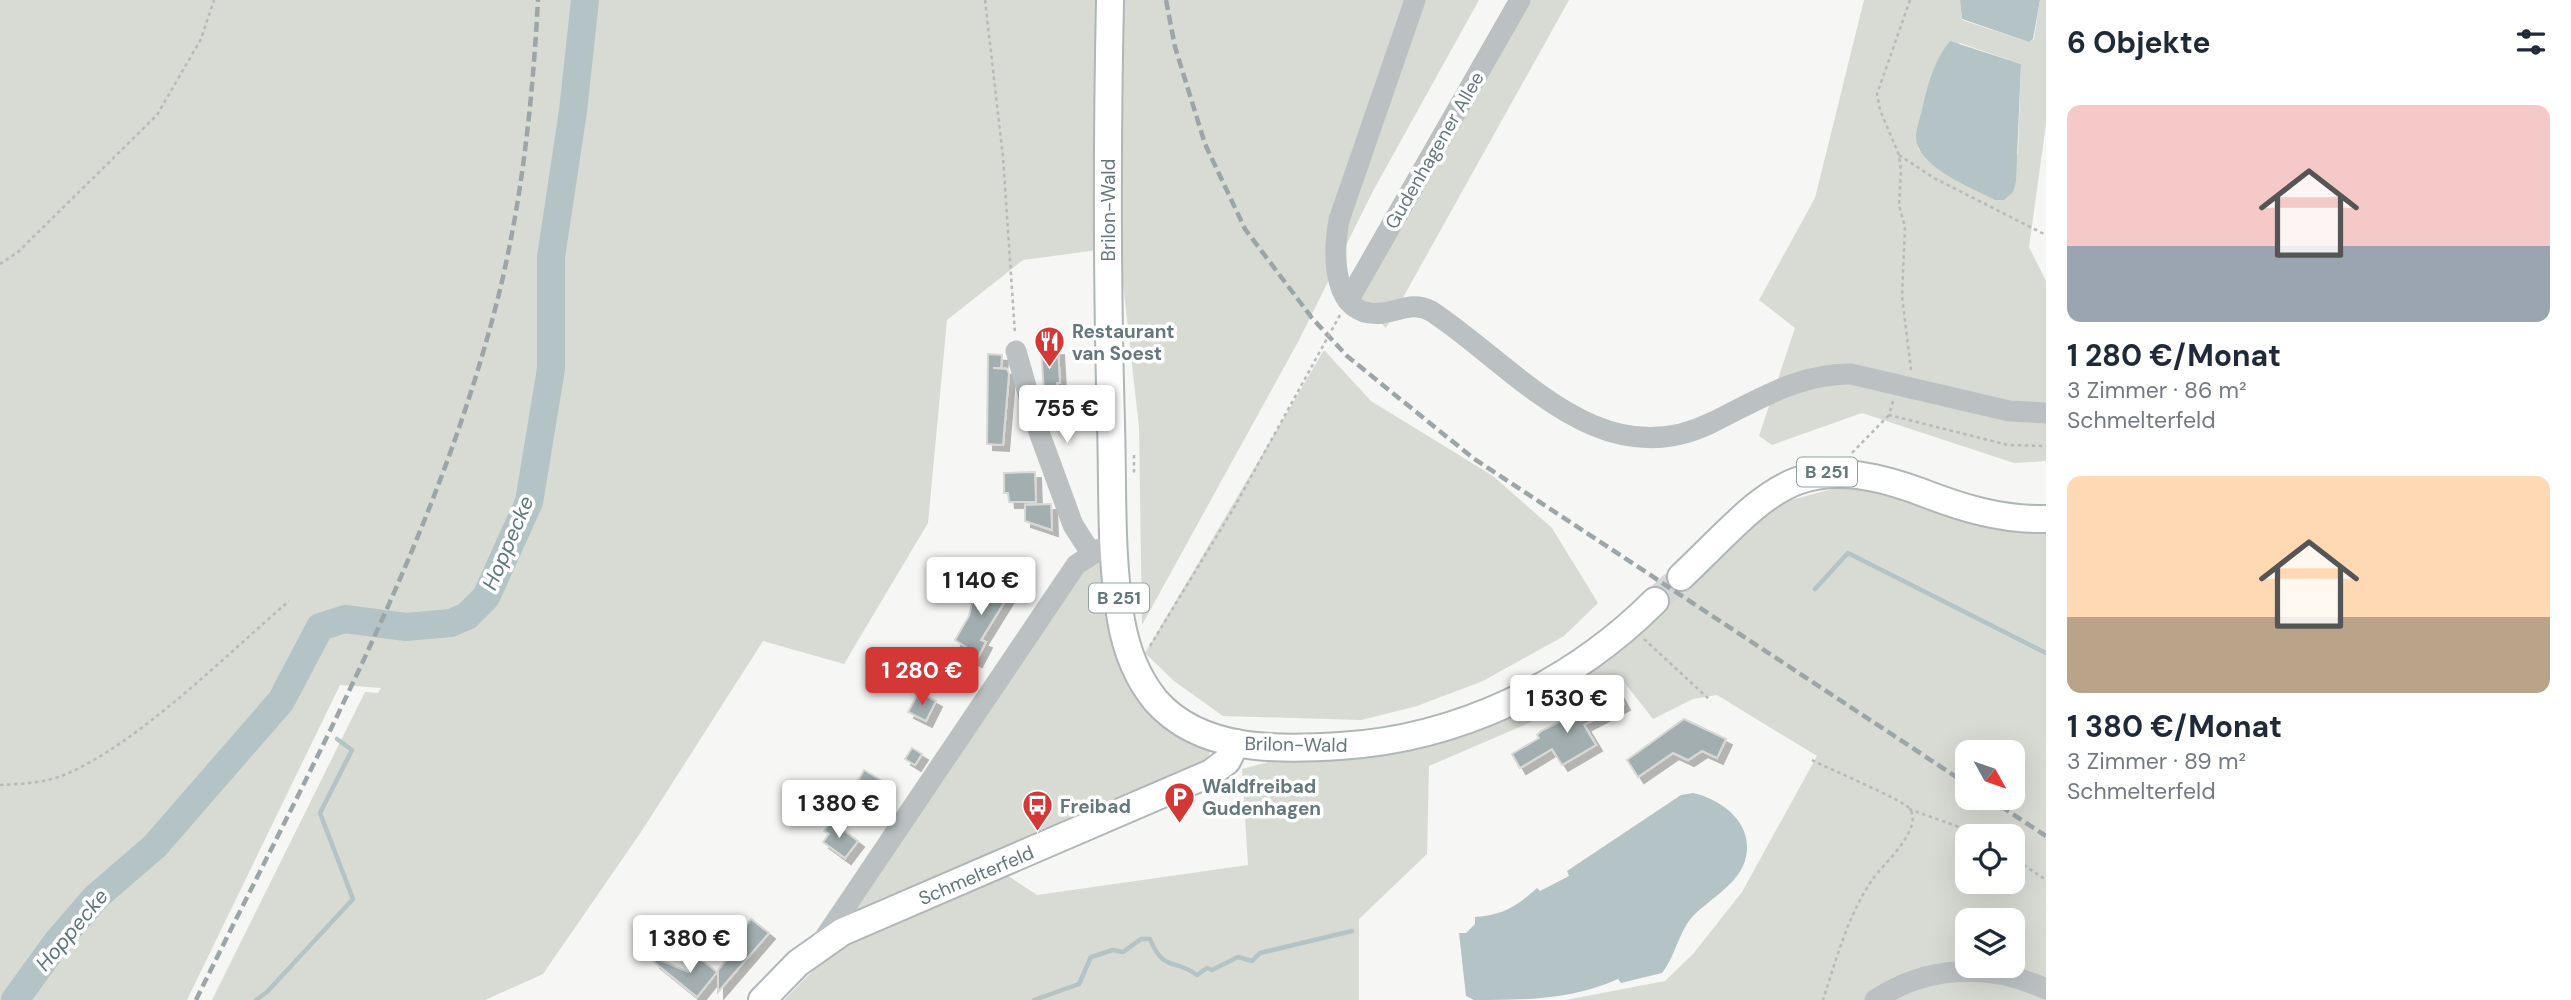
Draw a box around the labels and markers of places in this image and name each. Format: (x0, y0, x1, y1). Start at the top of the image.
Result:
place label: Restaurant van Soest (1072, 319, 1175, 366)
restaurant icon: Restaurant van Soest (1032, 325, 1066, 369)
pin: 755 € (1018, 386, 1116, 445)
pin: 1 140 € (916, 558, 1046, 617)
pin: 1 280 € (857, 648, 987, 707)
pin: 1 530 € (1502, 676, 1632, 735)
place label: Waldfreibad Gudenhagen (1202, 774, 1321, 821)
pin: 1 380 € (774, 780, 904, 840)
parking icon: Waldfreibad Gudenhagen (1162, 780, 1196, 824)
bus stop icon: Freibad (1020, 789, 1054, 833)
place label: Freibad (1060, 794, 1131, 819)
pin: 1 380 € (625, 916, 755, 975)

